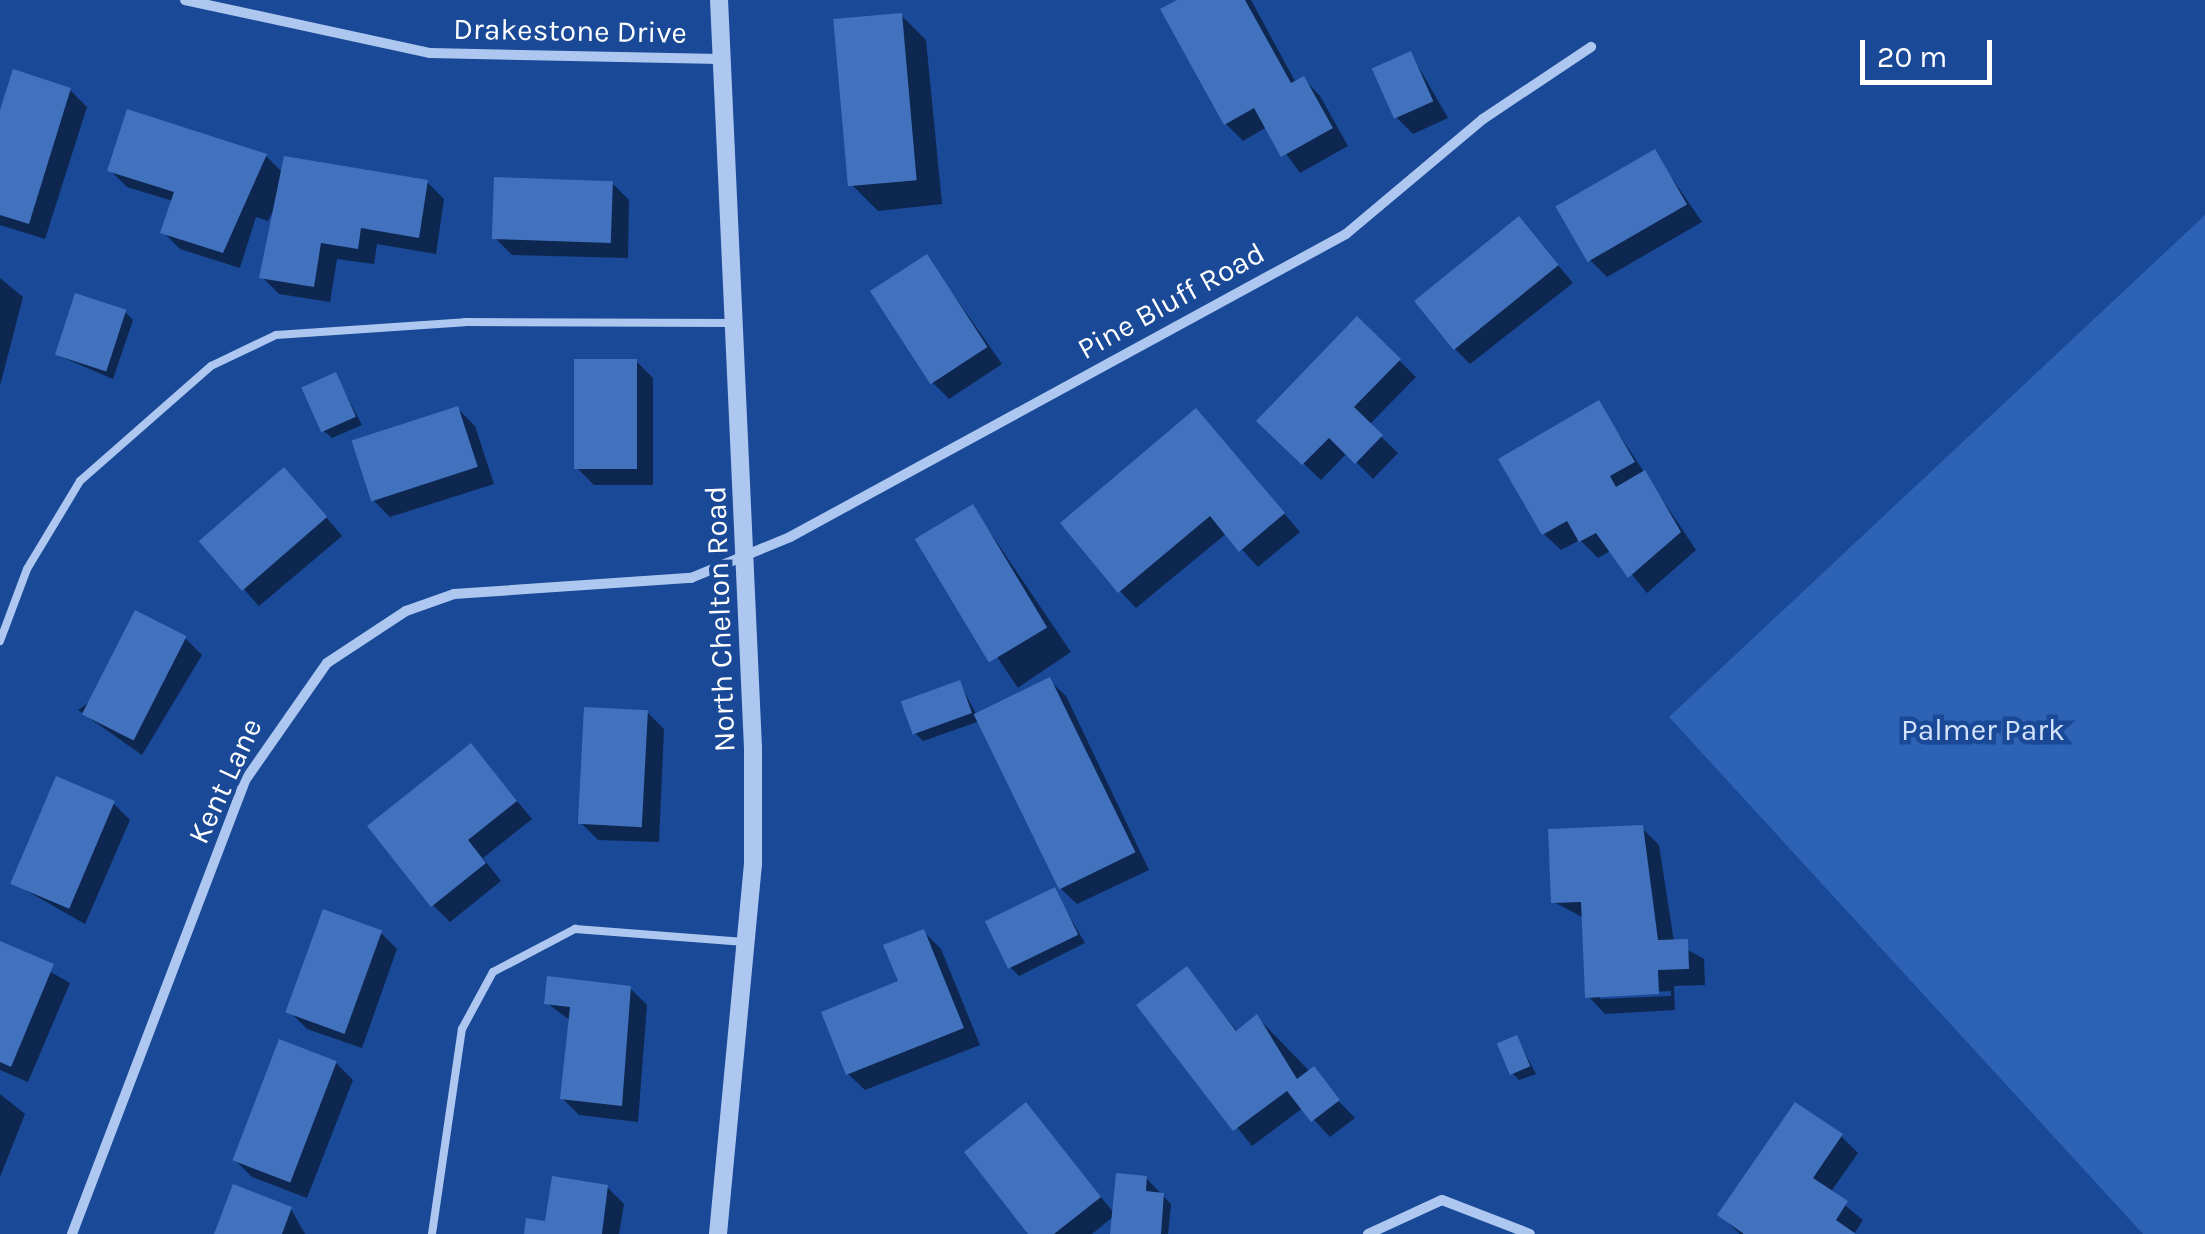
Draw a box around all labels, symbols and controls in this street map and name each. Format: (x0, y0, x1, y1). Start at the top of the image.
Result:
street label: Drakestone Drive (453, 11, 687, 51)
scale bar (1865, 20, 1998, 82)
text: 20 m (1877, 39, 1947, 75)
street label: Pine Bluff Road (1071, 235, 1271, 367)
street label: North Chelton Road (697, 485, 743, 753)
park label: Palmer Park (1901, 712, 2065, 748)
street label: Kent Lane (180, 713, 270, 849)

